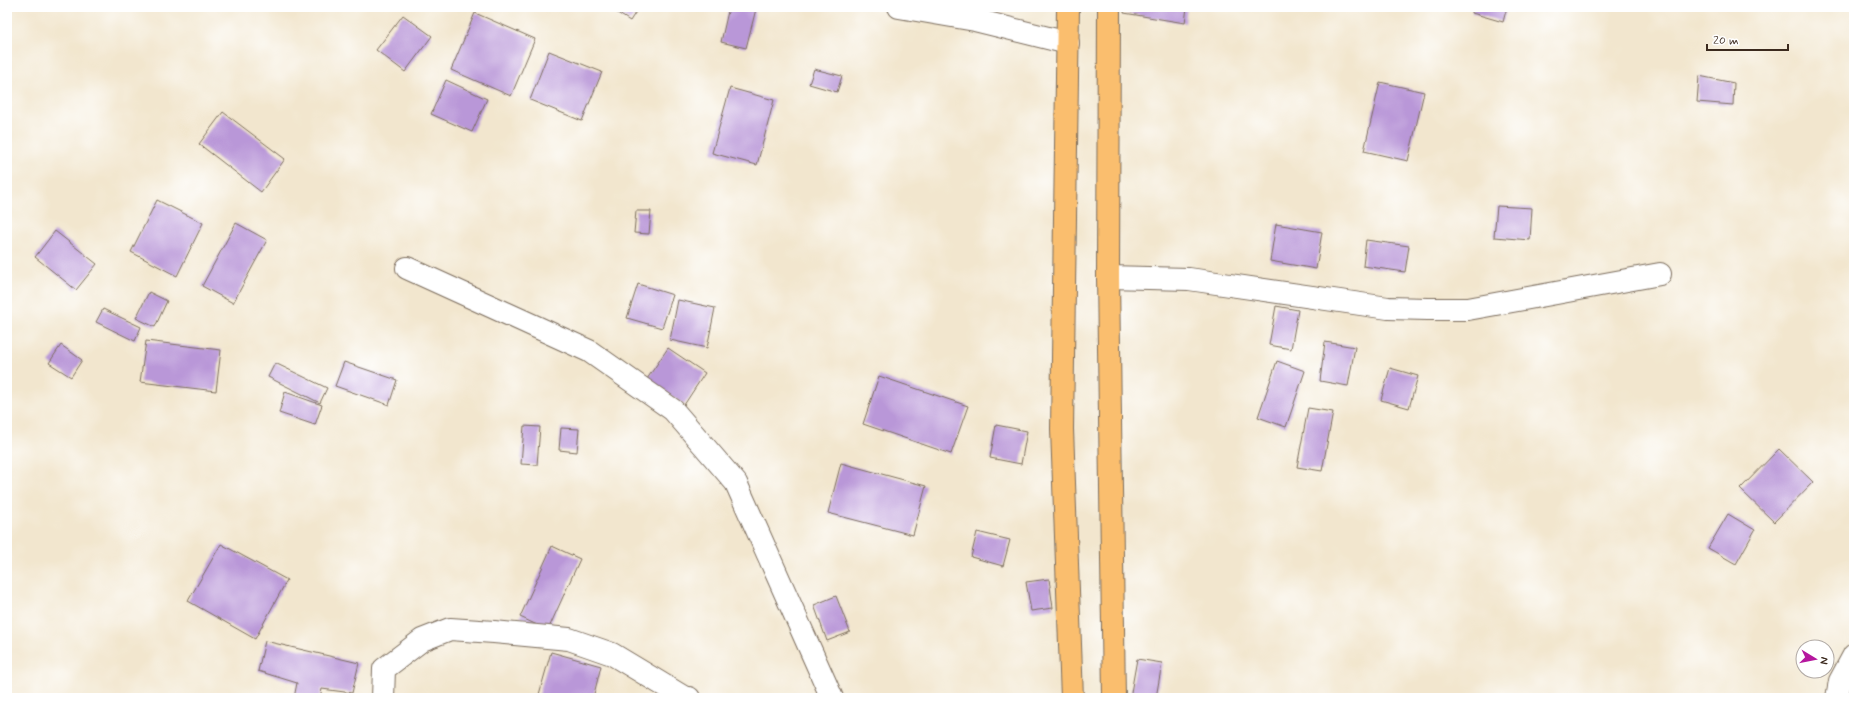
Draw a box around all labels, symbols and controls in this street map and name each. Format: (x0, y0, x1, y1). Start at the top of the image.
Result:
scale bar (1707, 26, 1788, 52)
text: 20 m (1713, 33, 1739, 49)
north arrow (1795, 639, 1835, 679)
text: N (1816, 656, 1831, 665)

